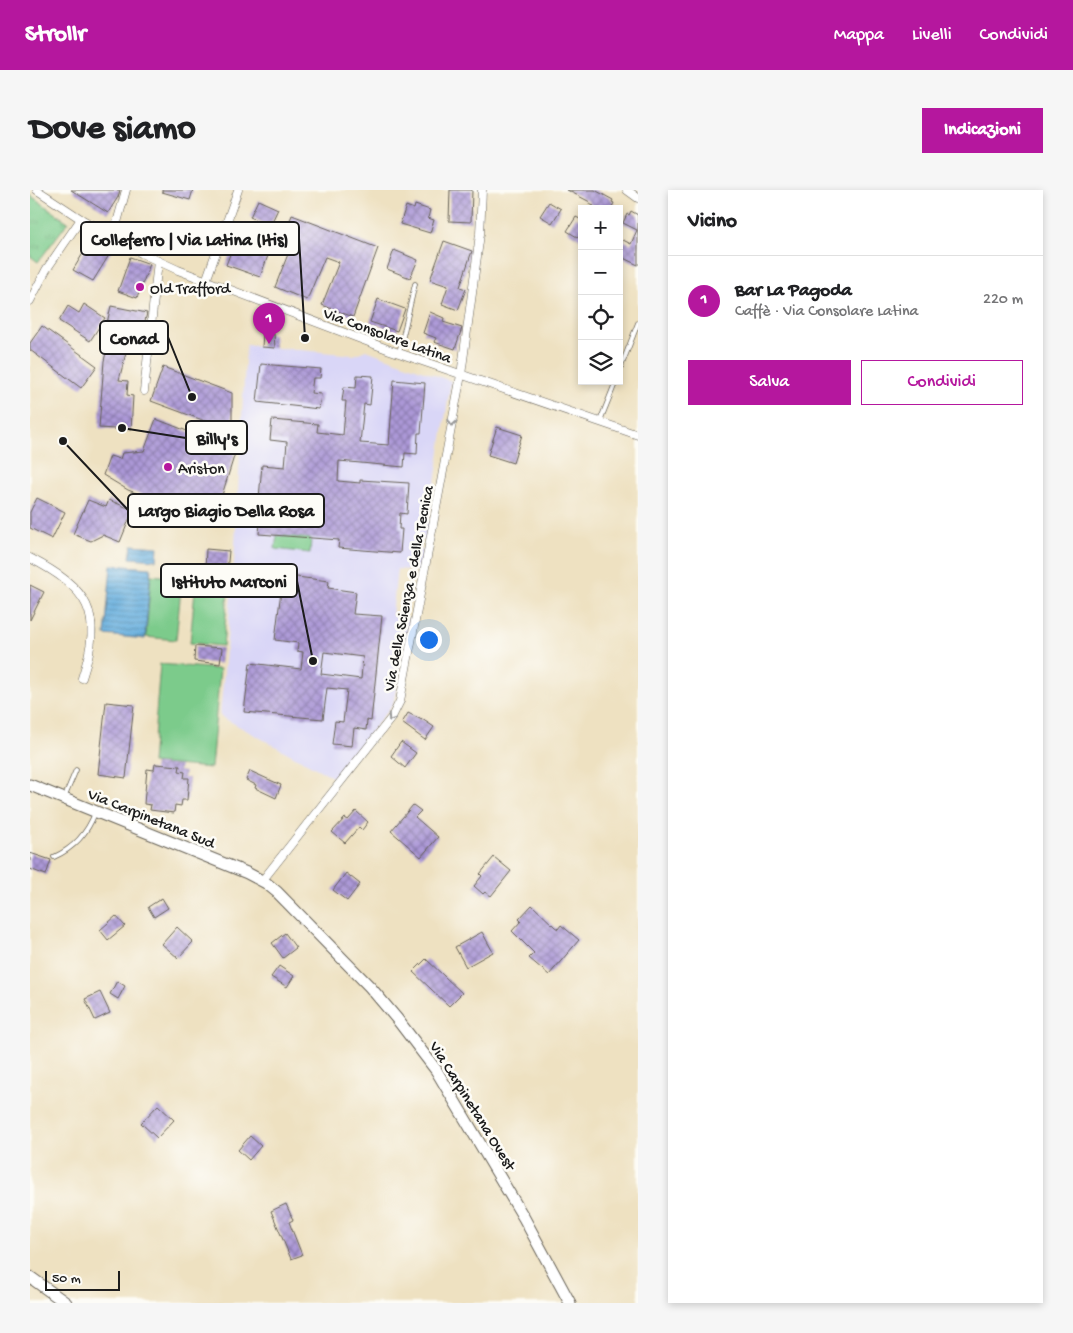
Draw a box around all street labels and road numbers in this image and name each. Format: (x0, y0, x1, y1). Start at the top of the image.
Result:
street label: Via Consolare Latina (319, 305, 455, 370)
street label: Via della Scienza e della Tecnica (381, 483, 440, 694)
street label: Via Carpinetana Sud (83, 786, 219, 855)
street label: Via Carpinetana Ovest (423, 1038, 519, 1176)

